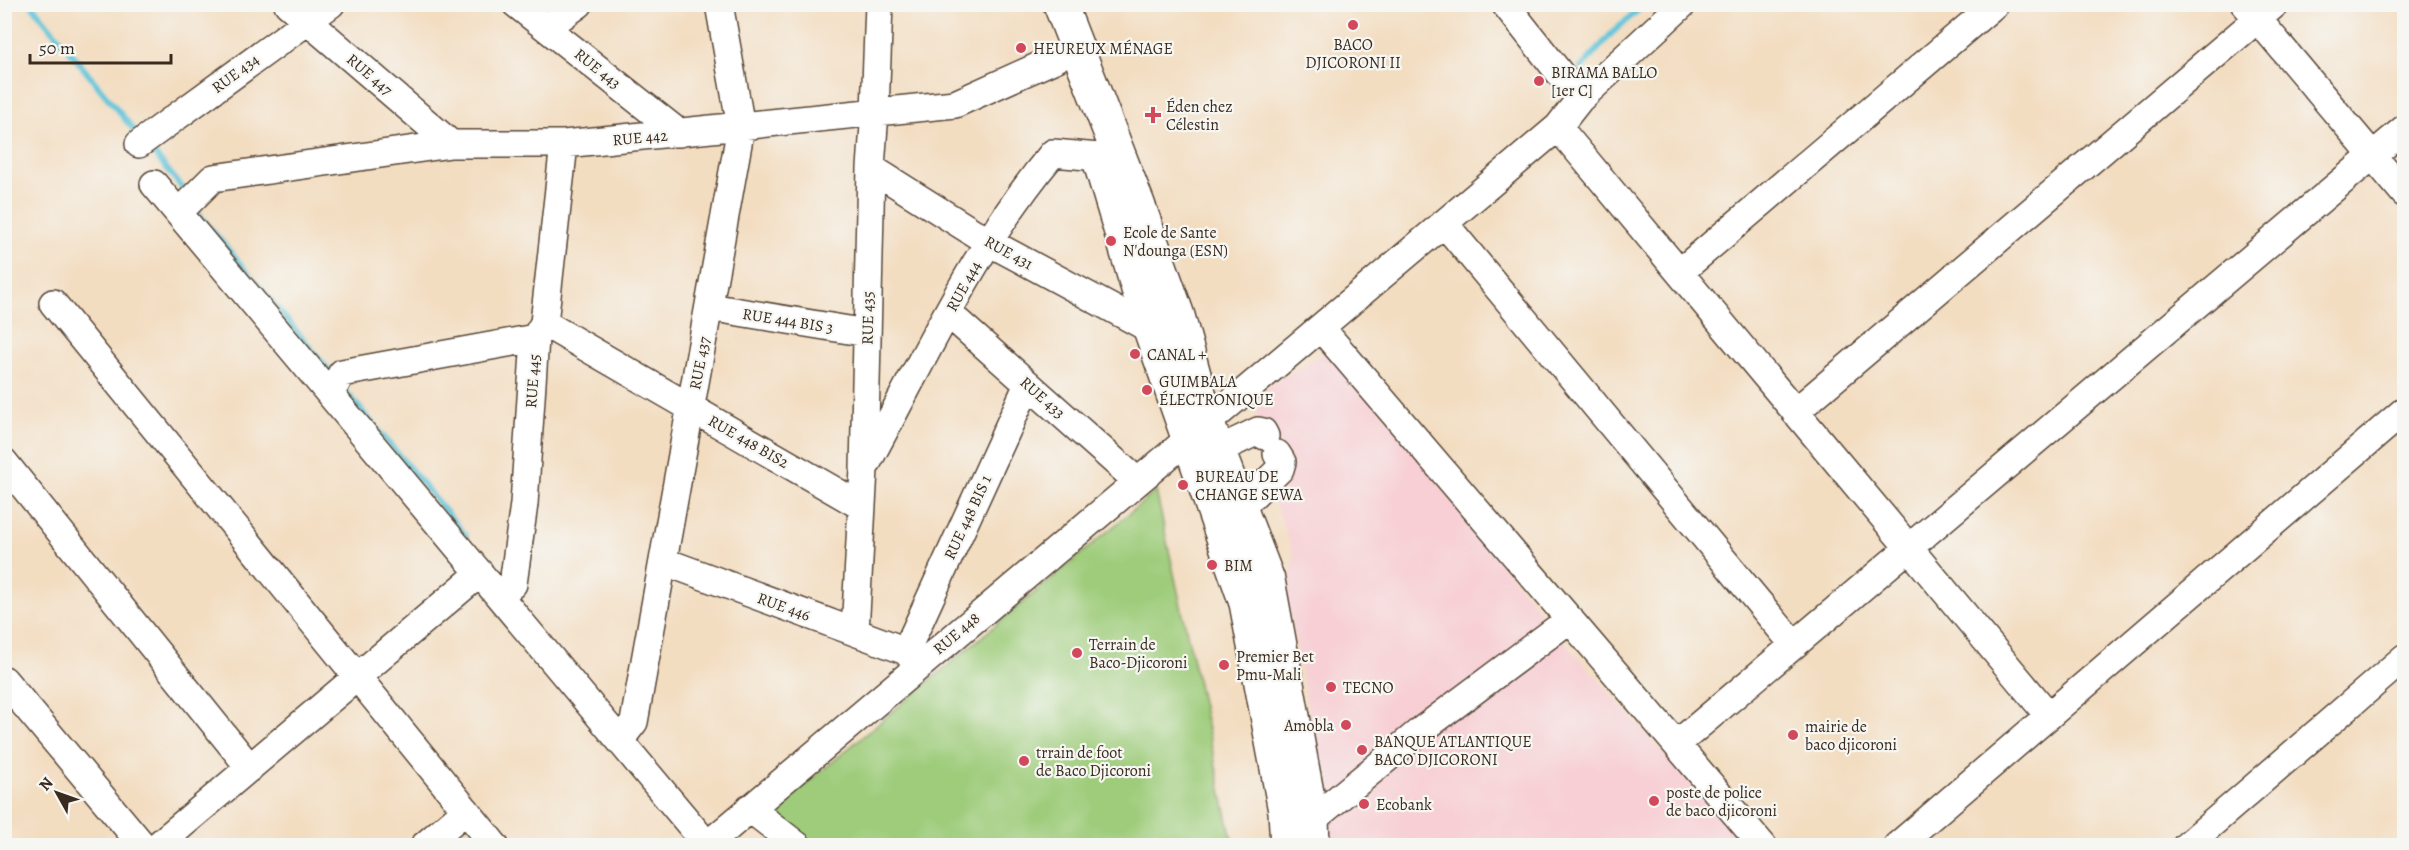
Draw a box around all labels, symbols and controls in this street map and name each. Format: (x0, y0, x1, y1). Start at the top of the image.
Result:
marker: BACO DJICORONI II (1346, 18, 1360, 32)
scale bar (30, 27, 171, 65)
place label: BACO DJICORONI II (1305, 34, 1401, 74)
text: 50 m (39, 36, 75, 60)
place label: HEUREUX MÉNAGE (1033, 38, 1173, 60)
marker: HEUREUX MÉNAGE (1014, 41, 1028, 55)
street label: RUE 443 (569, 43, 625, 94)
street label: RUE 434 (207, 49, 264, 99)
street label: RUE 447 (342, 49, 397, 101)
place label: BIRAMA BALLO [1er C] (1551, 62, 1657, 102)
marker: BIRAMA BALLO [1er C] (1532, 74, 1546, 88)
place label: Éden chez Célestin (1166, 96, 1233, 136)
marker: Éden chez Célestin (1144, 106, 1162, 124)
street label: RUE 442 (612, 125, 669, 151)
place label: Ecole de Sante N'dounga (ESN) (1123, 222, 1228, 262)
street label: RUE 431 (980, 231, 1037, 275)
marker: Ecole de Sante N'dounga (ESN) (1104, 234, 1118, 248)
street label: RUE 444 (941, 257, 987, 316)
street label: RUE 435 (857, 291, 879, 345)
street label: RUE 444 BIS 3 (741, 303, 835, 339)
street label: RUE 437 (684, 335, 716, 392)
place label: CANAL + (1147, 344, 1206, 366)
marker: CANAL + (1128, 347, 1142, 361)
street label: RUE 445 (520, 353, 546, 409)
place label: GUIMBALA ÉLECTRONIQUE (1159, 371, 1274, 411)
street label: RUE 433 (1015, 372, 1070, 424)
marker: GUIMBALA ÉLECTRONIQUE (1140, 383, 1154, 397)
street label: RUE 448 BIS2 (704, 410, 793, 474)
place label: BUREAU DE CHANGE SEWA (1195, 466, 1303, 506)
street label: RUE 448 BIS 1 (939, 471, 997, 563)
marker: BUREAU DE CHANGE SEWA (1176, 478, 1190, 492)
place label: BIM (1224, 555, 1253, 577)
marker: BIM (1205, 558, 1219, 572)
street label: RUE 446 (754, 587, 813, 627)
street label: RUE 448 (928, 608, 985, 660)
place label: Terrain de Baco-Djicoroni (1089, 634, 1188, 674)
marker: Terrain de Baco-Djicoroni (1070, 646, 1084, 660)
place label: Premier Bet Pmu-Mali (1236, 646, 1314, 686)
marker: Premier Bet Pmu-Mali (1217, 658, 1231, 672)
place label: TECNO (1343, 677, 1393, 699)
marker: TECNO (1324, 680, 1338, 694)
place label: Amobla (1283, 715, 1335, 737)
place label: mairie de baco djicoroni (1805, 716, 1897, 756)
marker: Amobla (1339, 718, 1353, 732)
marker: mairie de baco djicoroni (1786, 728, 1800, 742)
place label: BANQUE ATLANTIQUE BACO DJICORONI (1374, 731, 1532, 771)
place label: trrain de foot de Baco Djicoroni (1036, 742, 1151, 782)
marker: BANQUE ATLANTIQUE BACO DJICORONI (1355, 743, 1369, 757)
marker: trrain de foot de Baco Djicoroni (1017, 754, 1031, 768)
north arrow (27, 763, 87, 823)
text: N (34, 772, 59, 796)
place label: poste de police de baco djicoroni (1666, 782, 1777, 822)
place label: Ecobank (1376, 794, 1432, 816)
marker: poste de police de baco djicoroni (1647, 794, 1661, 808)
marker: Ecobank (1357, 797, 1371, 811)

